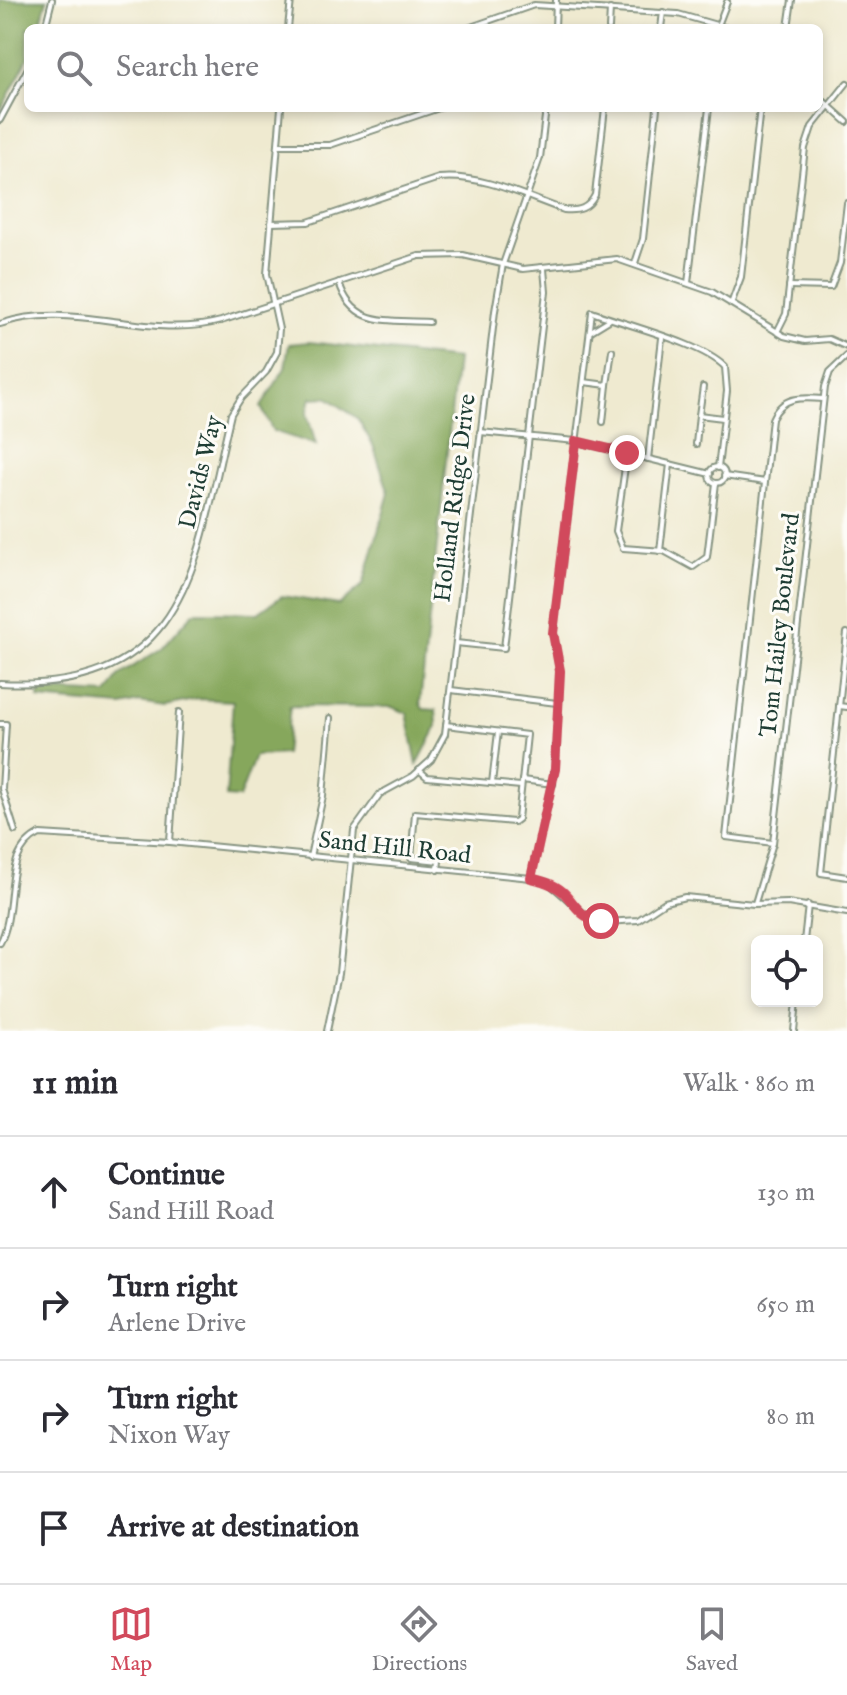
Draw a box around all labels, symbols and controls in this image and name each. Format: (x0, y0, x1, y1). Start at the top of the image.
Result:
search box (24, 24, 823, 112)
icon: search (52, 46, 96, 90)
text: Search here (116, 49, 259, 87)
street label: Holland Ridge Drive (427, 392, 484, 604)
street label: Davids Way (172, 412, 231, 532)
route end (609, 435, 645, 471)
street label: Tom Hailey Boulevard (753, 511, 808, 739)
street label: Sand Hill Road (317, 825, 473, 872)
route start (583, 903, 619, 939)
map controls (751, 935, 823, 1007)
button: locate (751, 935, 823, 1007)
text: 11 min (32, 1062, 118, 1105)
text: Walk · 860 m (683, 1067, 815, 1100)
text: Continue (108, 1157, 225, 1195)
icon: ahead (32, 1170, 76, 1214)
text: 130 m (757, 1176, 815, 1209)
text: Sand Hill Road (108, 1195, 274, 1228)
text: Turn right (108, 1269, 238, 1307)
icon: right (32, 1282, 76, 1326)
text: 650 m (756, 1288, 815, 1321)
text: Arlene Drive (108, 1307, 246, 1340)
text: Turn right (108, 1381, 238, 1419)
icon: right (32, 1394, 76, 1438)
text: 80 m (766, 1400, 815, 1433)
text: Nixon Way (108, 1419, 230, 1452)
icon: arrive (32, 1506, 76, 1550)
text: Arrive at destination (108, 1509, 359, 1547)
tab: Map (109, 1602, 153, 1678)
tab: Directions (372, 1602, 467, 1678)
tab: Saved (686, 1602, 738, 1678)

